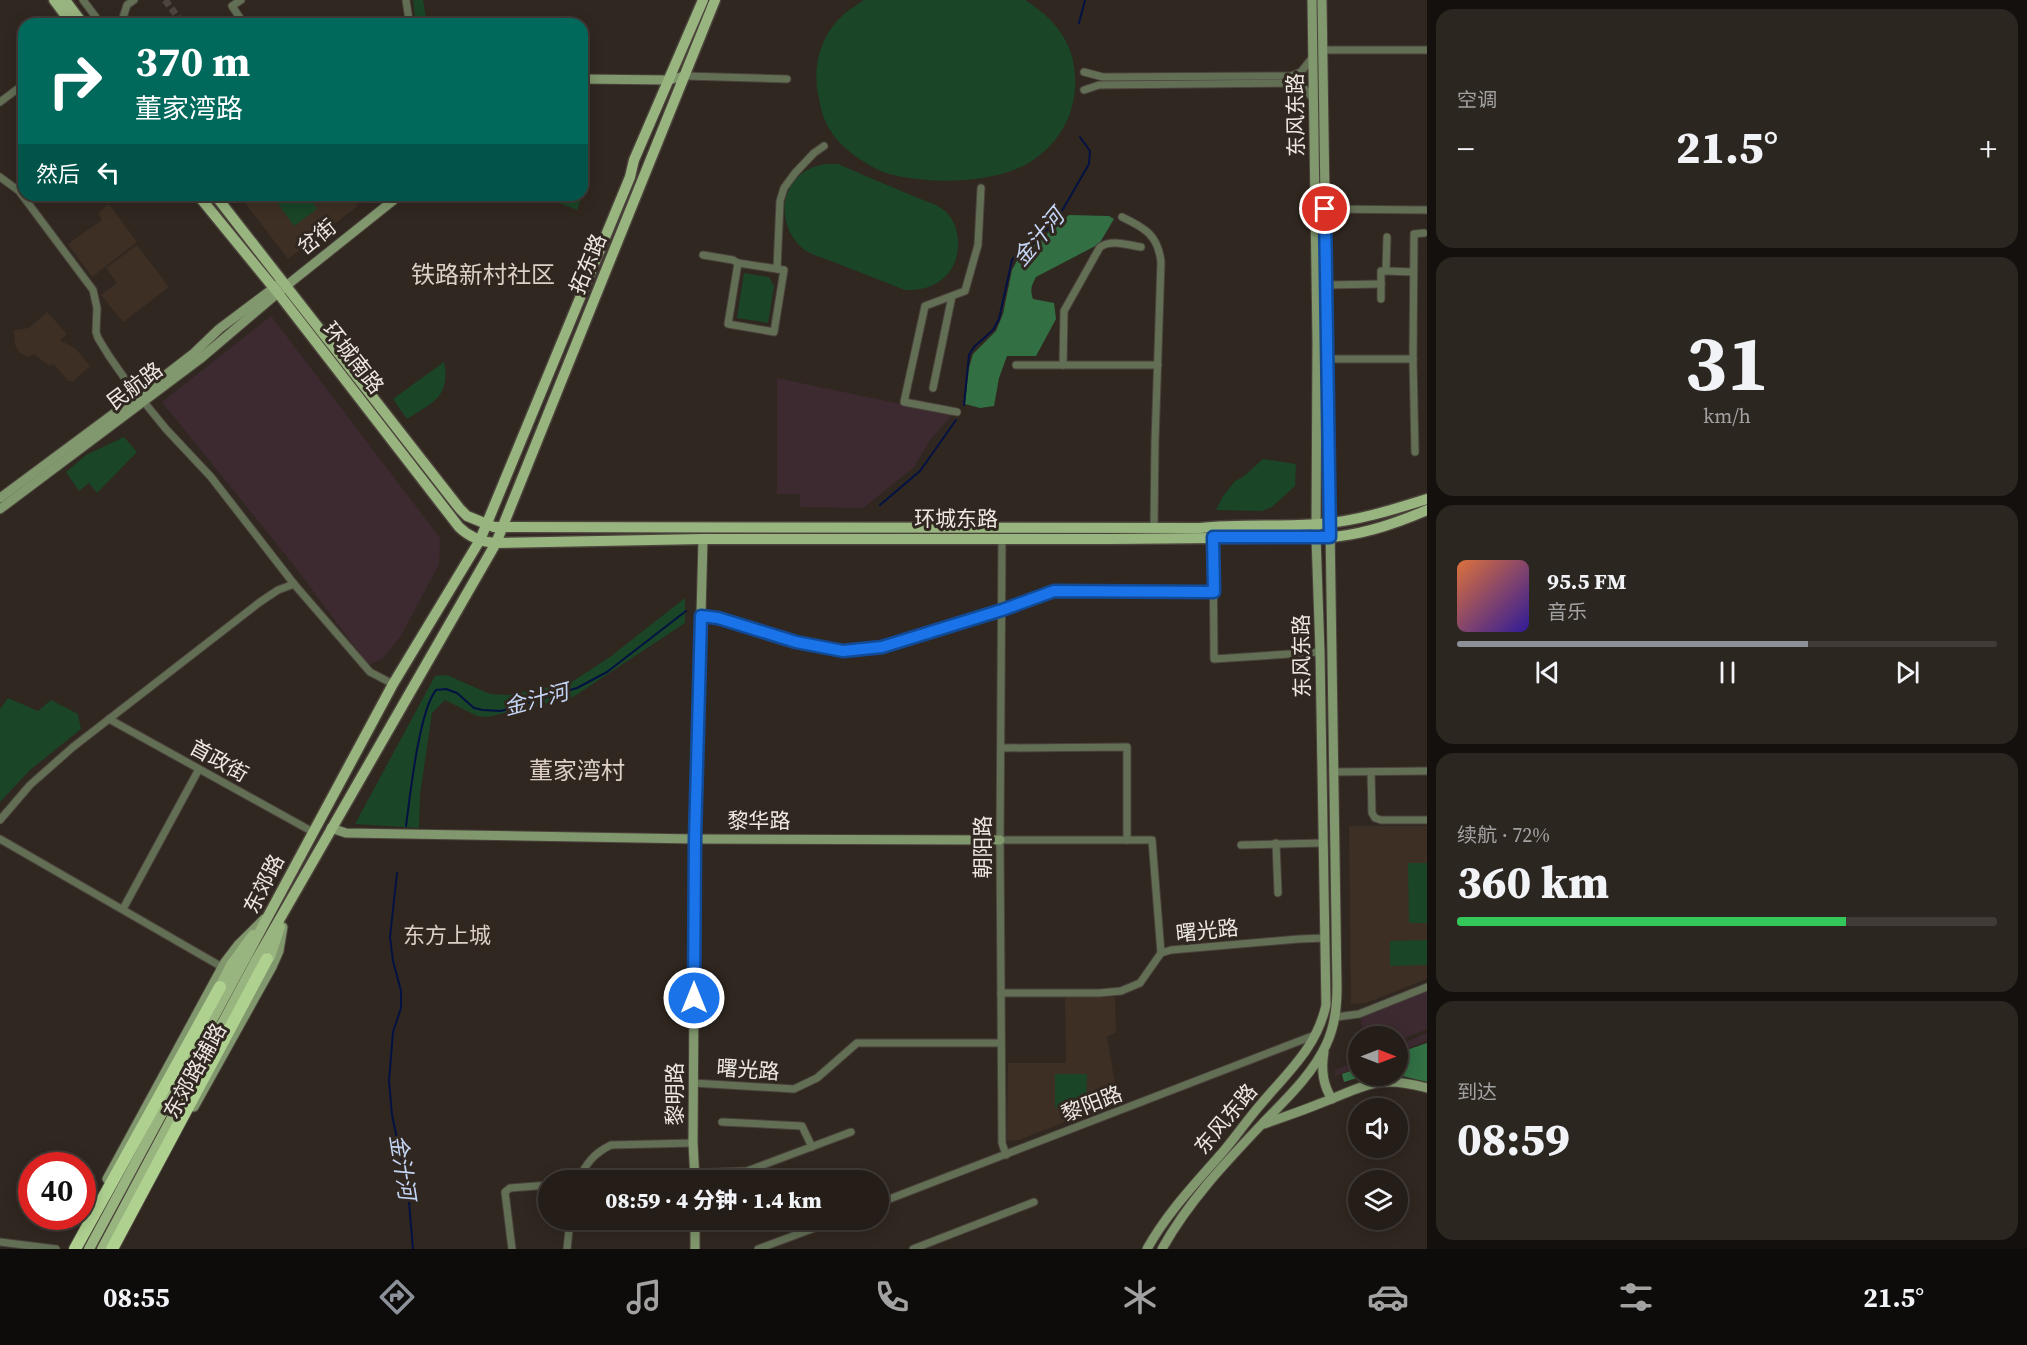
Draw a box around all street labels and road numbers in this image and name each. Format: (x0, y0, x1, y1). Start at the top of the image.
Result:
street label: 东风东路 (1280, 73, 1311, 157)
street label: 岔街 (291, 212, 342, 261)
street label: 拓东路 (562, 229, 613, 298)
street label: 环城南路 (316, 316, 391, 400)
street label: 民航路 (101, 355, 169, 416)
street label: 环城东路 (914, 504, 998, 533)
street label: 东风东路 (1286, 614, 1317, 698)
street label: 首政街 (185, 733, 254, 789)
street label: 黎华路 (728, 806, 791, 835)
street label: 朝阳路 (968, 816, 997, 879)
street label: 东郊路 (236, 849, 291, 918)
street label: 曙光路 (1174, 913, 1240, 948)
street label: 东郊路辅路 (156, 1018, 233, 1124)
street label: 曙光路 (716, 1053, 780, 1086)
street label: 黎明路 (660, 1063, 689, 1126)
street label: 东风东路 (1188, 1077, 1264, 1160)
street label: 黎阳路 (1057, 1079, 1126, 1128)

